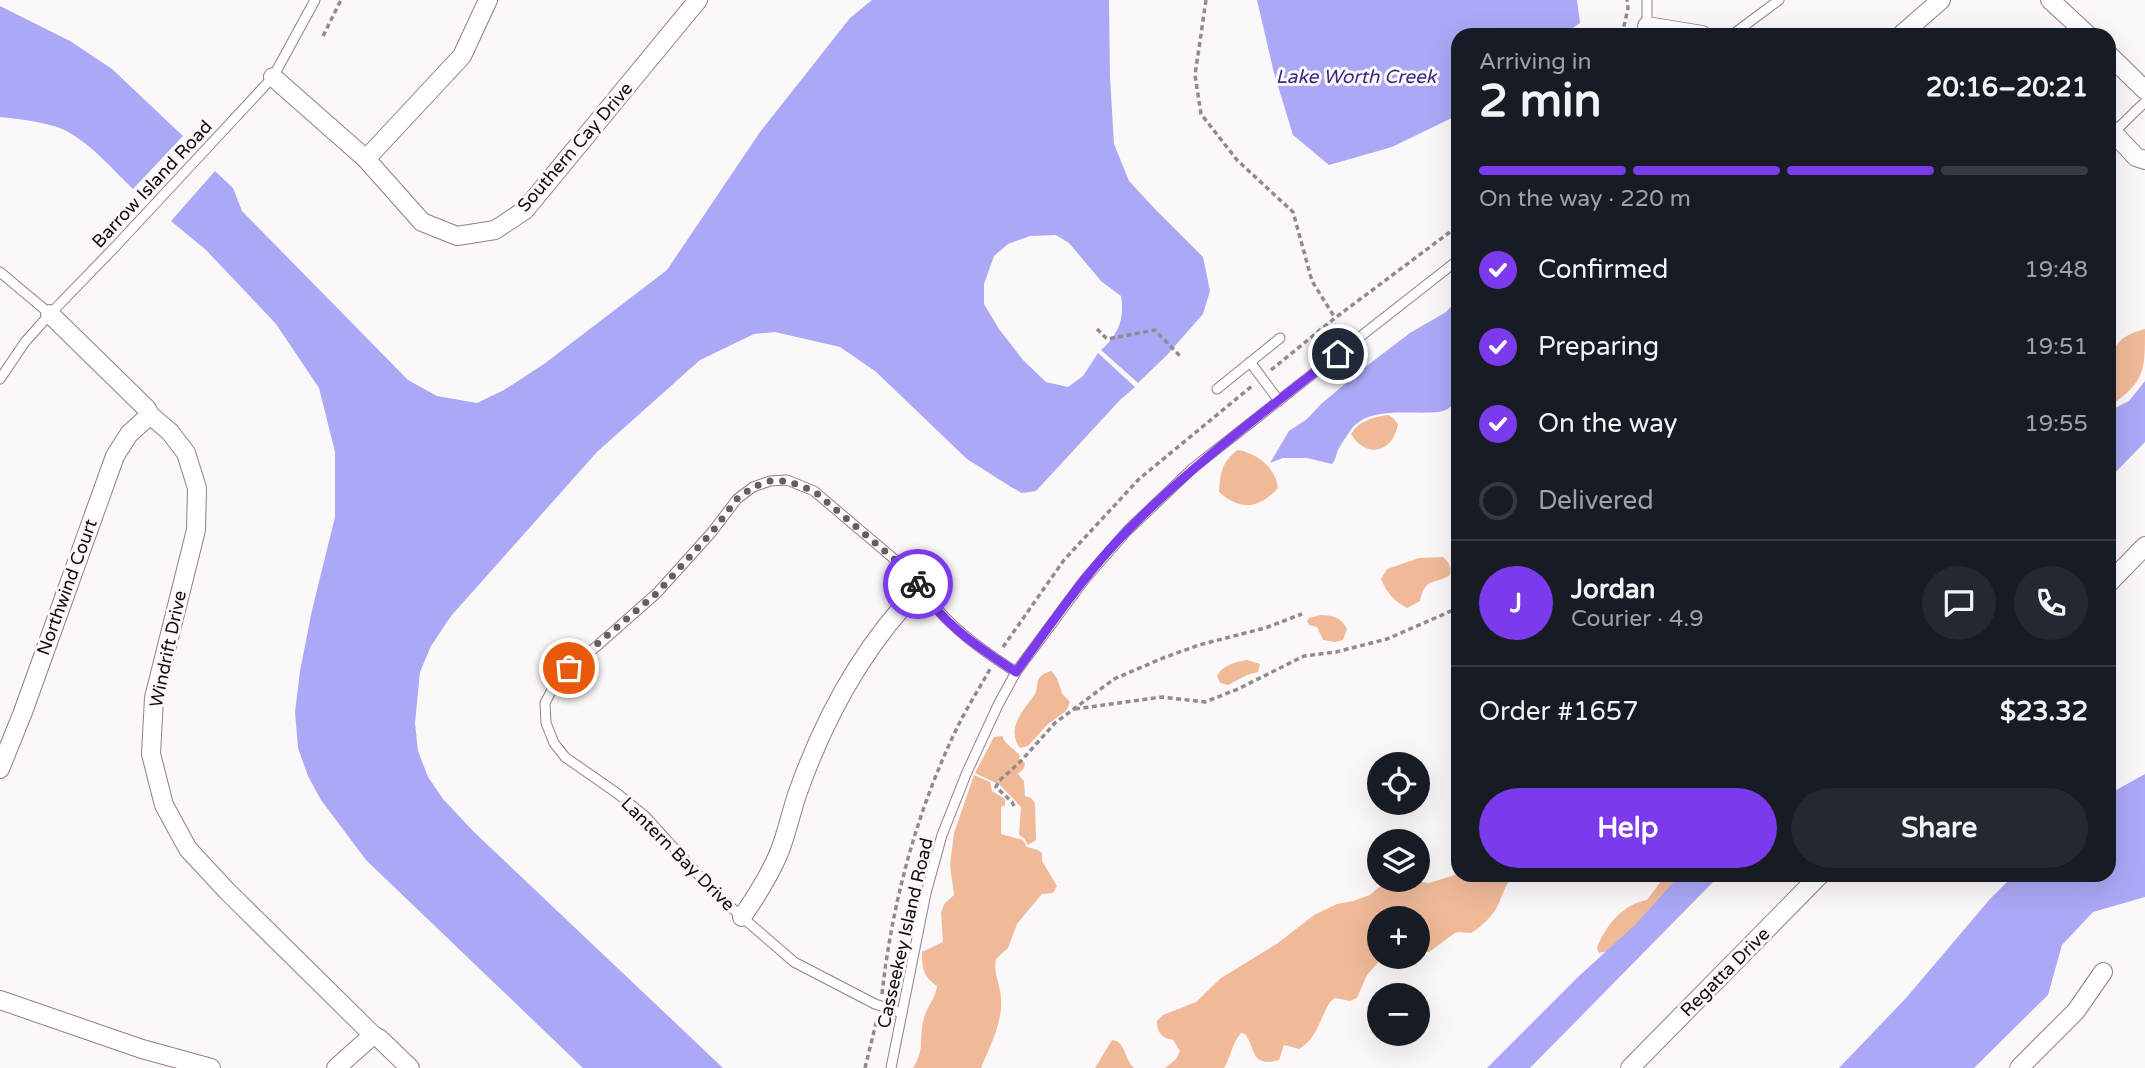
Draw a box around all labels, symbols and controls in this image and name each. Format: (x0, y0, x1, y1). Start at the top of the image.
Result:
text: Arriving in (1479, 48, 1592, 76)
water label: Lake Worth Creek (1276, 66, 1438, 88)
text: 20:16–20:21 (1926, 72, 2088, 103)
text: 2 min (1479, 74, 1602, 129)
street label: Southern Cay Drive (513, 78, 637, 216)
street label: Barrow Island Road (87, 116, 217, 252)
text: On the way · 220 m (1479, 185, 1691, 213)
icon: check (1479, 251, 1517, 289)
text: Confirmed (1538, 254, 1668, 285)
text: 19:48 (2024, 256, 2088, 284)
pin (1308, 324, 1368, 384)
icon: check (1479, 328, 1517, 366)
text: Preparing (1538, 331, 1659, 362)
text: 19:51 (2024, 333, 2088, 361)
icon: home (1319, 335, 1357, 373)
icon: check (1479, 405, 1517, 443)
text: On the way (1538, 408, 1678, 439)
text: 19:55 (2024, 410, 2088, 438)
text: Delivered (1538, 485, 1654, 516)
street label: Northwind Court (32, 516, 102, 658)
courier (883, 549, 953, 619)
icon: bike (899, 565, 937, 603)
button: chat (1922, 566, 1996, 640)
button: phone (2014, 566, 2088, 640)
text: Jordan (1571, 574, 1655, 605)
text: J (1510, 588, 1522, 619)
street label: Windrift Drive (145, 589, 191, 709)
text: Courier · 4.9 (1571, 605, 1704, 633)
pin (539, 638, 599, 698)
icon: bag (550, 649, 588, 687)
text: Order #1657 (1479, 696, 1639, 727)
text: $23.32 (2000, 696, 2088, 727)
map controls (1367, 752, 1430, 1046)
button: locate (1367, 752, 1430, 815)
button: Help (1479, 788, 1777, 868)
button: Share (1791, 788, 2088, 868)
street label: Lantern Bay Drive (617, 793, 739, 915)
button: layers (1367, 829, 1430, 892)
street label: Casseekey Island Road (872, 836, 938, 1030)
button: + (1367, 906, 1430, 969)
street label: Regatta Drive (1676, 923, 1774, 1021)
button: − (1367, 983, 1430, 1046)

